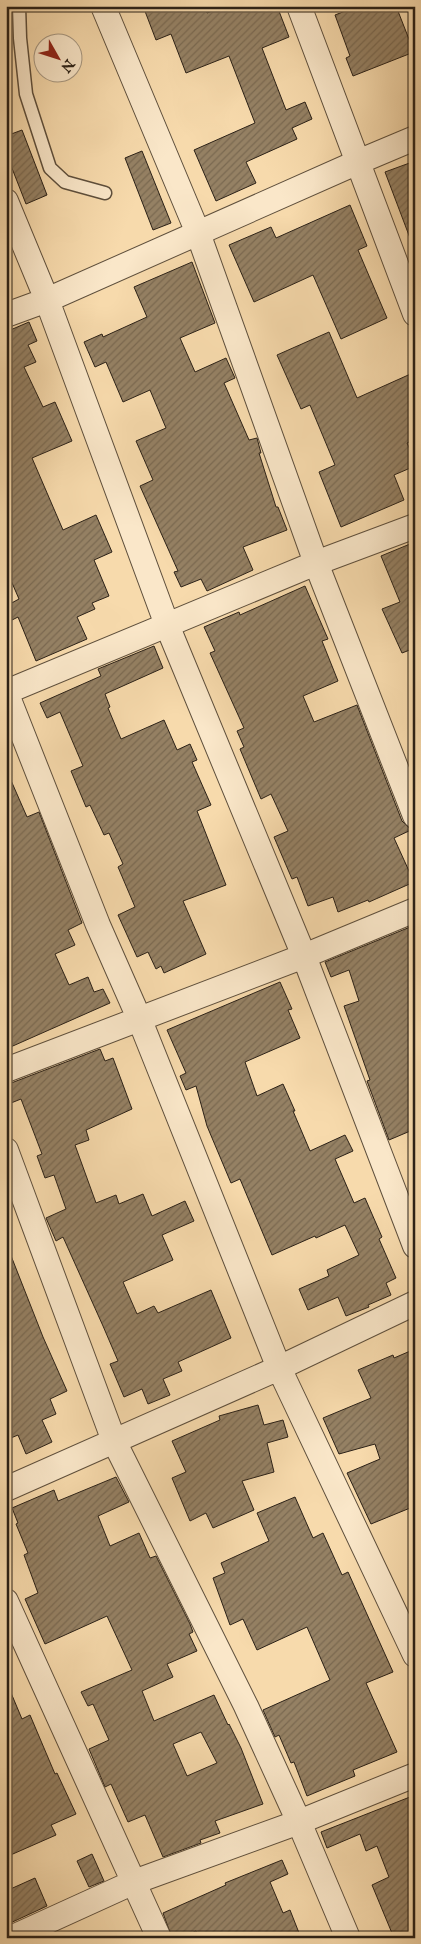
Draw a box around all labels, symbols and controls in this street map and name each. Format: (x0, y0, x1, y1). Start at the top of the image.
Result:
north arrow (32, 32, 82, 82)
text: N (57, 54, 79, 76)

